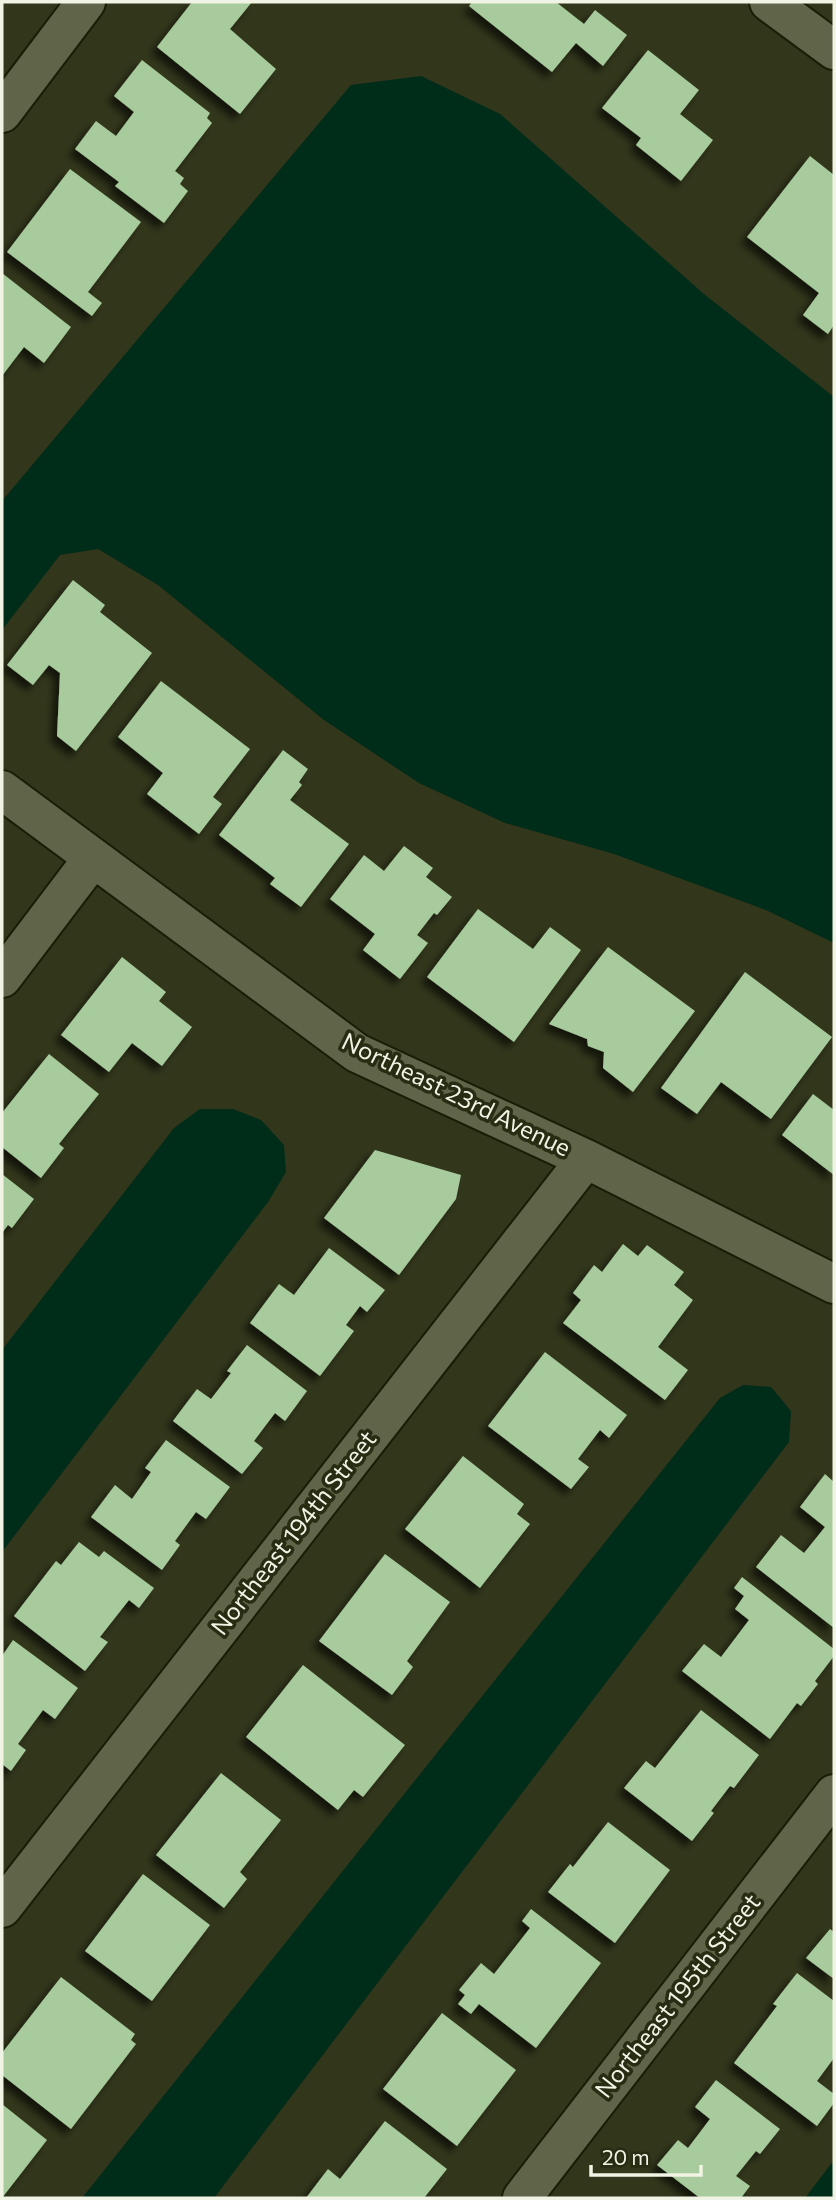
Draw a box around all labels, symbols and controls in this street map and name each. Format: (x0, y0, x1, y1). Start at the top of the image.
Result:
street label: Northeast 23rd Avenue (338, 1026, 576, 1162)
street label: Northeast 194th Street (204, 1424, 382, 1640)
street label: Northeast 195th Street (588, 1887, 766, 2103)
scale bar (591, 2134, 701, 2178)
text: 20 m (602, 2144, 650, 2169)

